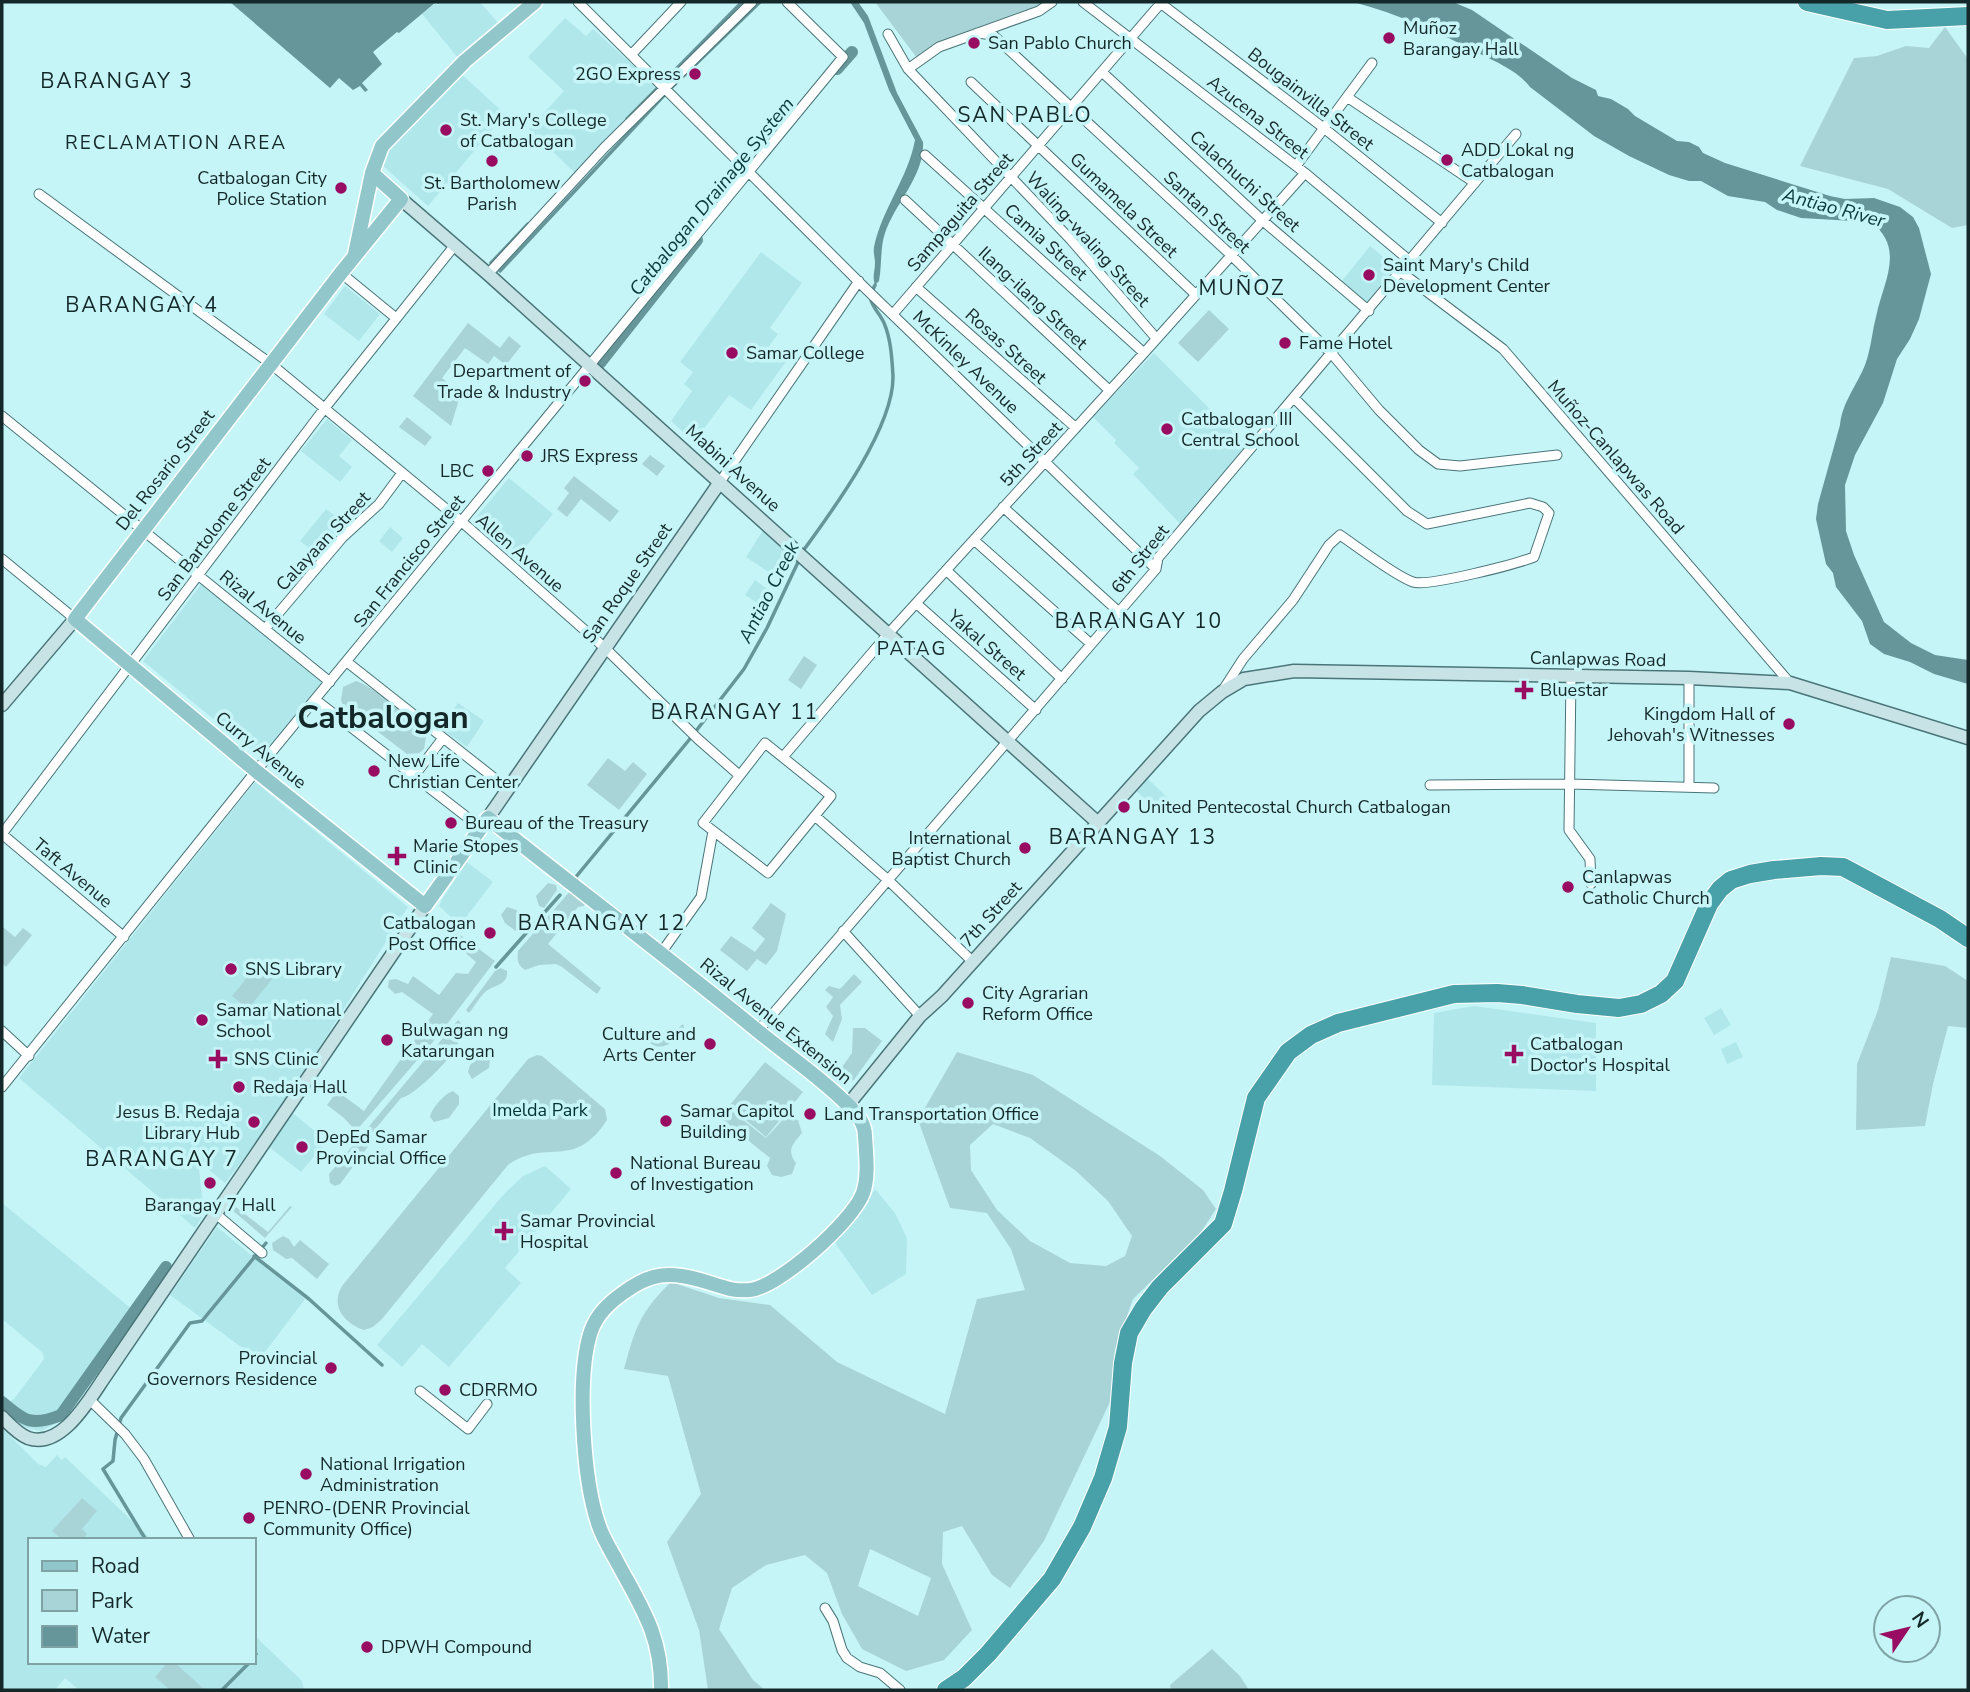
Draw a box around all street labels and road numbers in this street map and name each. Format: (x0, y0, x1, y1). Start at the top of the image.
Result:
street label: Bougainvilla Street (1243, 42, 1380, 156)
street label: Azucena Street (1202, 70, 1314, 165)
street label: Calachuchi Street (1184, 125, 1306, 238)
street label: Sampaguita Street (902, 147, 1019, 277)
street label: Gumamela Street (1065, 147, 1184, 263)
street label: Santan Street (1158, 165, 1256, 259)
street label: Waling-waling Street (1021, 166, 1156, 312)
street label: Camia Street (999, 198, 1093, 286)
street label: Ilang-ilang Street (973, 241, 1093, 355)
street label: Rosas Street (960, 303, 1053, 390)
street label: McKinley Avenue (908, 305, 1024, 419)
street label: Muñoz-Canlapwas Road (1542, 375, 1690, 539)
street label: Del Rosario Street (110, 404, 220, 535)
street label: 5th Street (995, 416, 1068, 492)
street label: Mabini Avenue (680, 419, 786, 517)
street label: San Bartolome Street (152, 452, 276, 606)
street label: Calayaan Street (270, 485, 376, 596)
street label: San Francisco Street (348, 489, 470, 632)
street label: Allen Avenue (471, 508, 569, 598)
street label: San Roque Street (577, 518, 678, 648)
street label: 6th Street (1106, 519, 1175, 598)
street label: Rizal Avenue (215, 565, 311, 649)
street label: Yakal Street (942, 604, 1032, 686)
street label: Canlapwas Road (1530, 646, 1666, 672)
street label: Curry Avenue (210, 706, 312, 794)
street label: Taft Avenue (28, 833, 118, 913)
street label: 7th Street (955, 875, 1028, 952)
street label: Rizal Avenue Extension (695, 952, 857, 1090)

